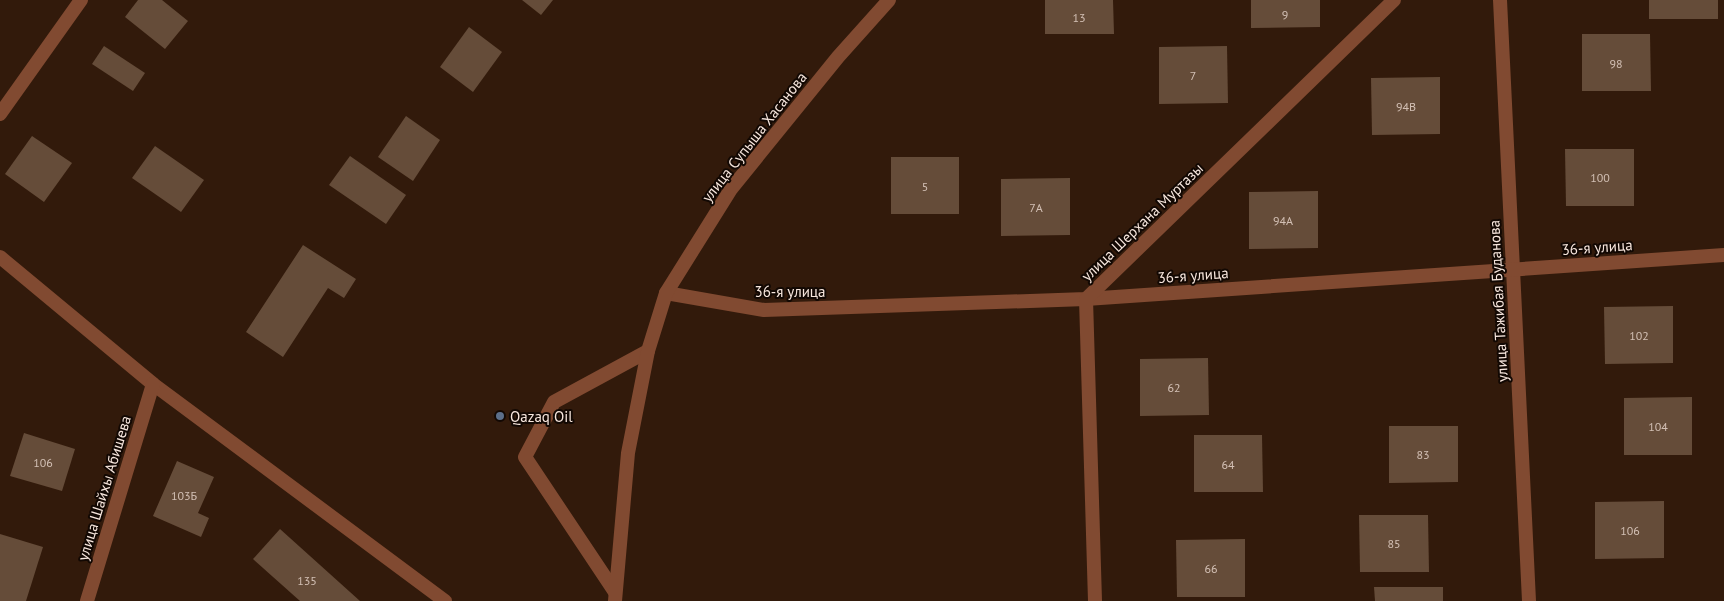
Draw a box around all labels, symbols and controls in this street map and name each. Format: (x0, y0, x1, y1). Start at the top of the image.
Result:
house number: 9 (1282, 7, 1288, 22)
house number: 13 (1072, 10, 1086, 25)
house number: 98 (1609, 56, 1623, 71)
street label: улица Супыша Хасанова (697, 68, 811, 206)
house number: 7 (1190, 68, 1196, 83)
house number: 94В (1396, 99, 1416, 114)
street label: улица Шерхана Муртазы (1077, 159, 1207, 285)
house number: 100 (1590, 170, 1610, 185)
house number: 5 (922, 179, 928, 194)
house number: 7А (1029, 200, 1043, 215)
house number: 94А (1273, 213, 1293, 228)
street label: улица Тажибая Буданова (1484, 220, 1512, 382)
street label: 36-я улица (1561, 235, 1633, 259)
street label: 36-я улица (1157, 263, 1229, 287)
street label: 36-я улица (754, 282, 826, 301)
house number: 102 (1629, 328, 1649, 343)
house number: 62 (1167, 380, 1181, 395)
place label: Qazaq Oil (510, 407, 573, 426)
marker: Qazaq Oil (494, 410, 506, 422)
street label: улица Шайхы Абишева (73, 413, 135, 563)
house number: 104 (1648, 419, 1668, 434)
house number: 83 (1416, 447, 1430, 462)
house number: 106 (33, 455, 53, 470)
house number: 64 (1221, 457, 1235, 472)
house number: 103Б (171, 488, 198, 503)
house number: 106 (1620, 523, 1640, 538)
house number: 85 (1387, 536, 1401, 551)
house number: 66 (1204, 561, 1218, 576)
house number: 135 (297, 573, 317, 588)

